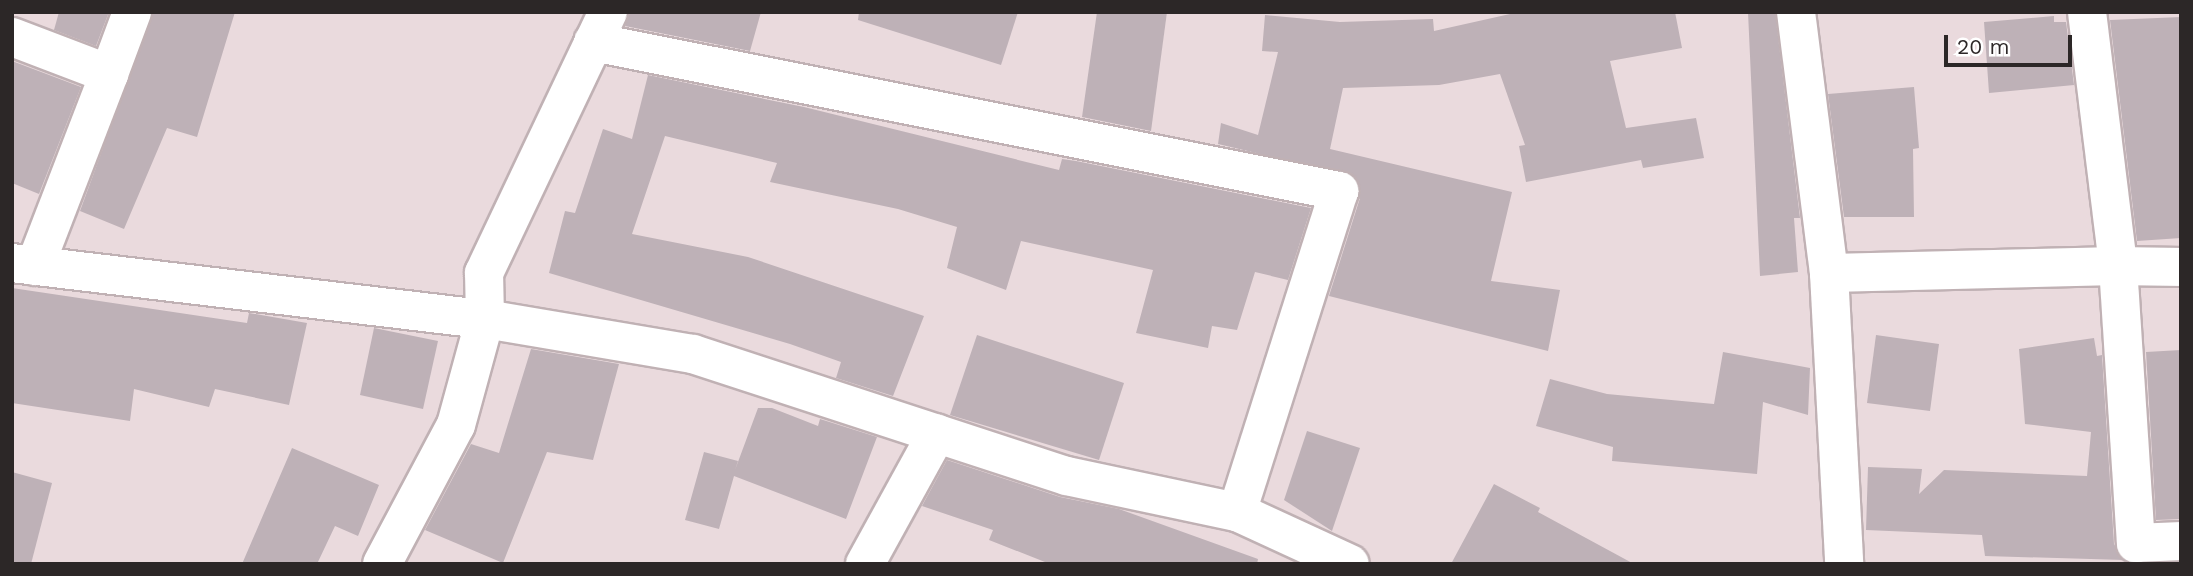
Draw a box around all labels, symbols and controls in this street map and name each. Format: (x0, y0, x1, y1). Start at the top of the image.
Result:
scale bar (1948, 21, 2076, 65)
text: 20 m (1957, 34, 2009, 59)

